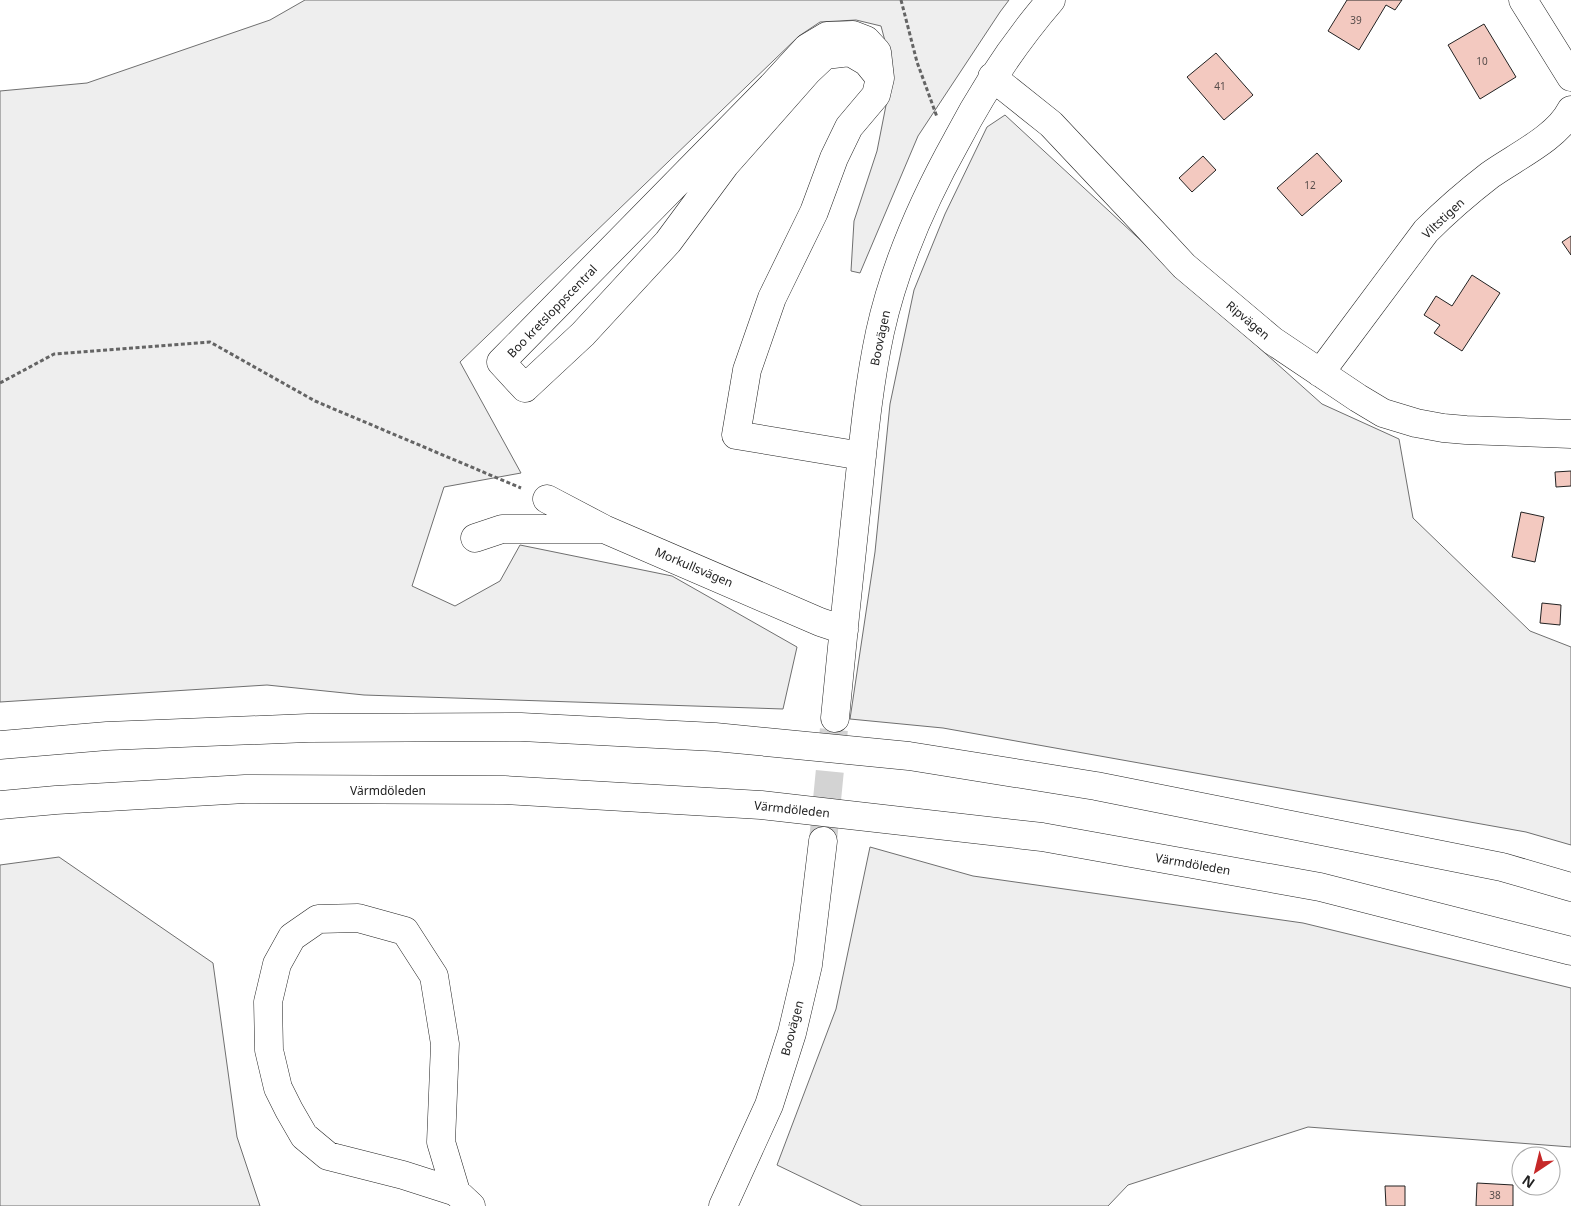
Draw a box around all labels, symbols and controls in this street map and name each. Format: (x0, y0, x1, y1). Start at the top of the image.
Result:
house number: 39 (1350, 13, 1362, 27)
house number: 10 (1476, 54, 1488, 68)
house number: 41 (1214, 79, 1226, 93)
house number: 12 (1304, 178, 1316, 192)
street label: Viltstigen (1418, 194, 1468, 242)
street label: Boo kretsloppscentral (503, 261, 601, 361)
street label: Ripvägen (1223, 297, 1273, 343)
street label: Boovägen (866, 309, 894, 367)
street label: Morkullsvägen (652, 543, 736, 591)
street label: Värmdöleden (350, 782, 426, 799)
street label: Värmdöleden (753, 797, 831, 821)
street label: Värmdöleden (1154, 849, 1232, 879)
street label: Boovägen (776, 999, 808, 1057)
north arrow (1511, 1146, 1561, 1196)
text: N (1518, 1171, 1538, 1193)
house number: 38 (1489, 1188, 1501, 1202)

